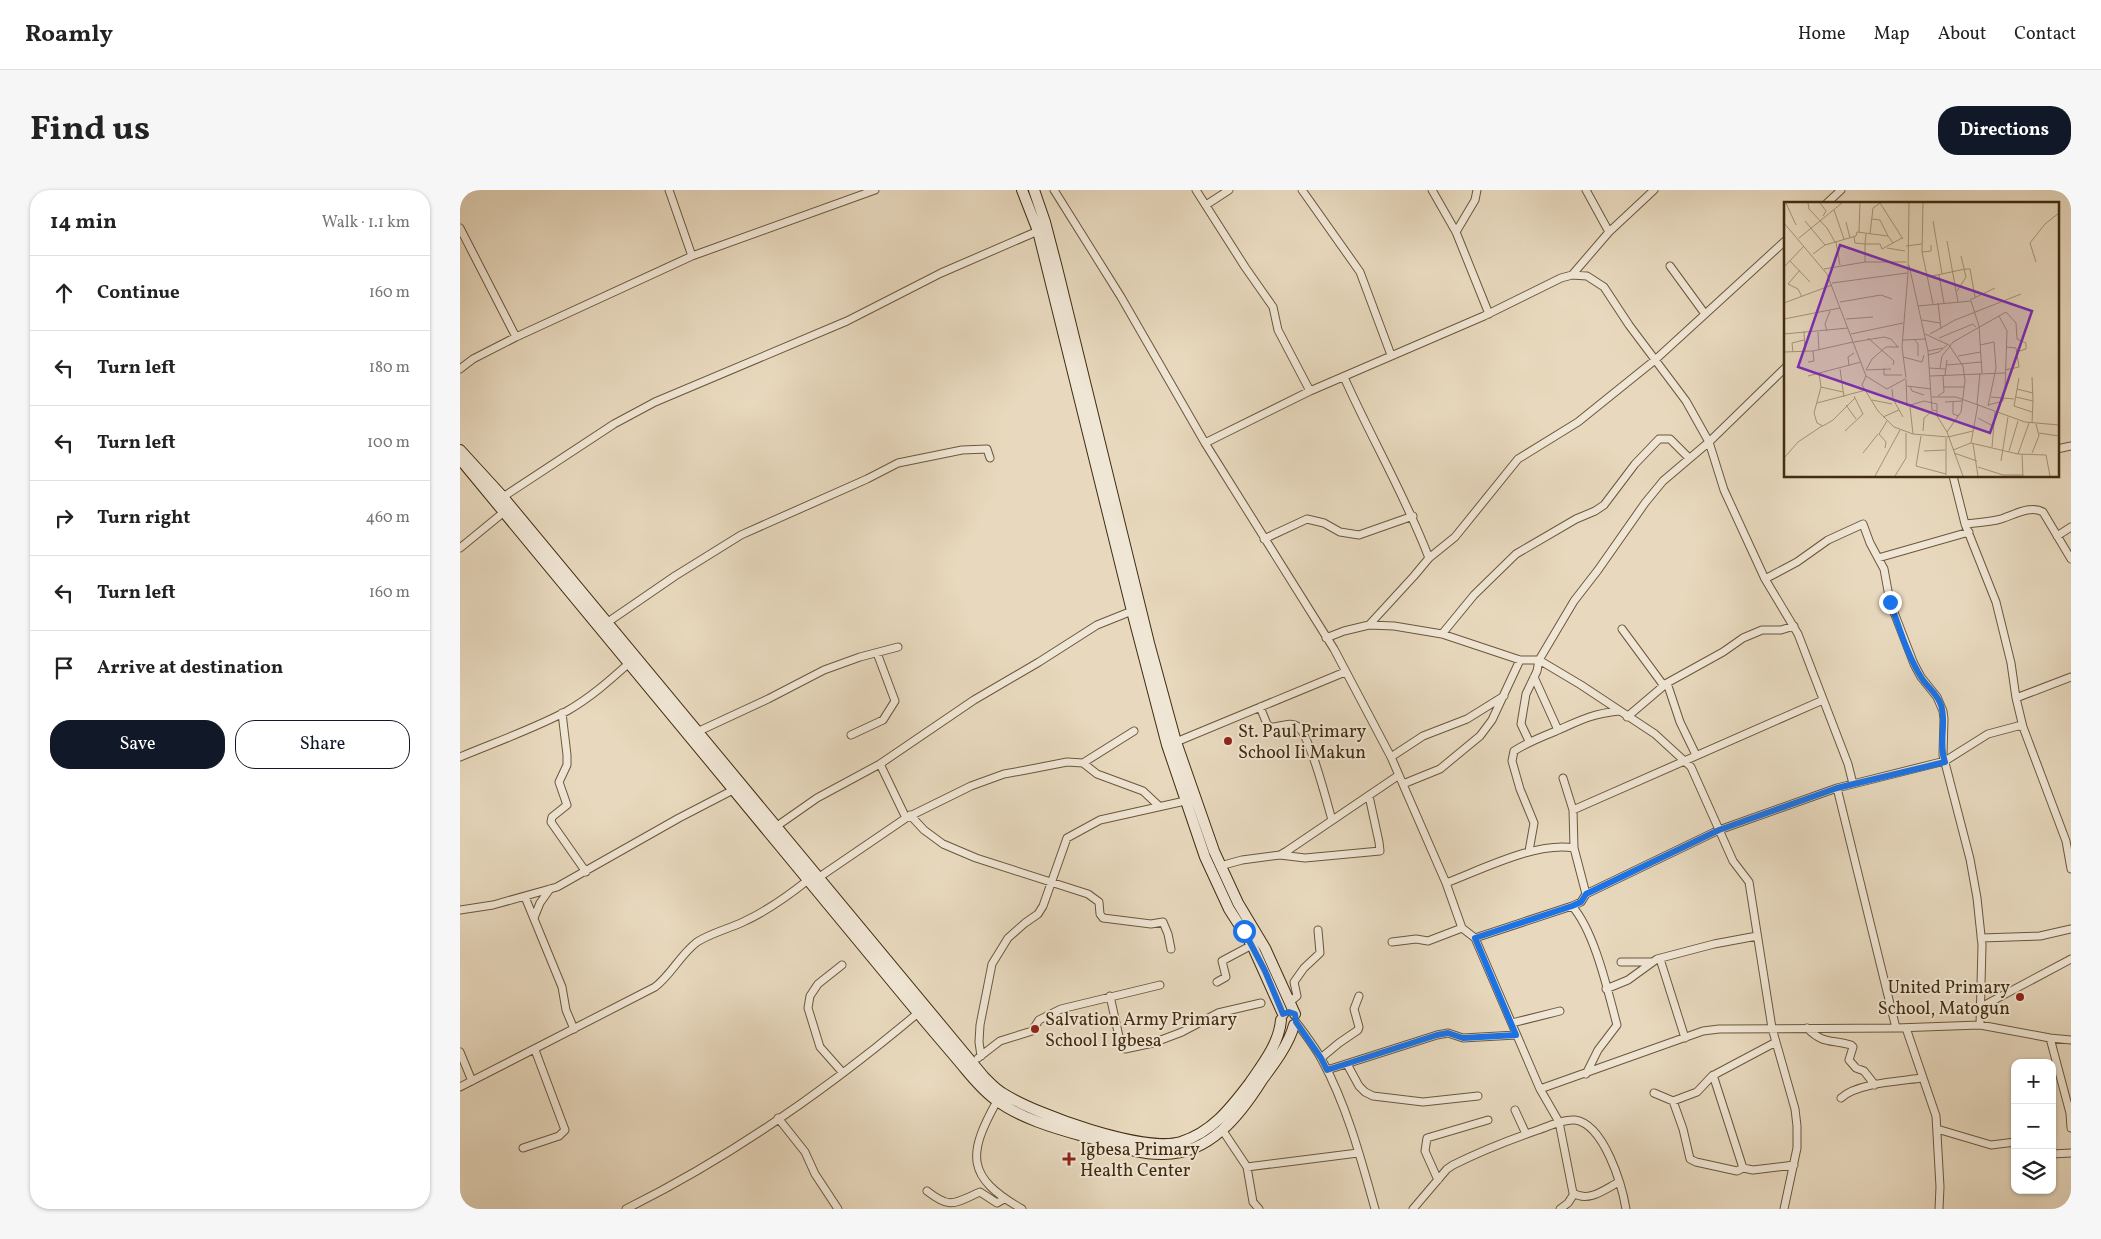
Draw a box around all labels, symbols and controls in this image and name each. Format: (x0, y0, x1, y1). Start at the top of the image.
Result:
text: Roamly (25, 18, 113, 52)
text: Home (1798, 22, 1846, 47)
text: Map (1874, 22, 1910, 47)
text: About (1938, 22, 1986, 47)
text: Contact (2014, 22, 2076, 47)
text: Find us (30, 106, 150, 154)
button: Directions (1938, 106, 2071, 155)
inset map (1784, 202, 2058, 478)
text: 14 min (50, 208, 117, 237)
text: Walk · 1.1 km (322, 212, 410, 234)
icon: ahead (50, 279, 78, 307)
text: Continue (97, 280, 180, 306)
text: 160 m (369, 282, 410, 304)
icon: left (50, 354, 78, 382)
text: Turn left (97, 355, 176, 381)
text: 180 m (369, 357, 410, 379)
icon: left (50, 429, 78, 457)
text: Turn left (97, 430, 176, 456)
text: 100 m (367, 432, 410, 454)
icon: right (50, 504, 78, 532)
text: Turn right (97, 505, 190, 531)
text: 460 m (366, 507, 410, 529)
icon: left (50, 579, 78, 607)
text: Turn left (97, 580, 176, 606)
text: 160 m (369, 582, 410, 604)
route end (1879, 591, 1902, 614)
icon: arrive (50, 654, 78, 682)
text: Arrive at destination (97, 655, 283, 681)
button: Save (50, 720, 225, 769)
button: Share (235, 720, 410, 769)
place label: St. Paul Primary School Ii Makun (1238, 720, 1367, 766)
marker: St. Paul Primary School Ii Makun (1222, 735, 1234, 747)
route start (1233, 920, 1256, 943)
place label: United Primary School, Matogun (1878, 976, 2010, 1022)
marker: United Primary School, Matogun (2014, 991, 2026, 1003)
place label: Salvation Army Primary School I Igbesa (1045, 1008, 1237, 1054)
marker: Salvation Army Primary School I Igbesa (1029, 1023, 1041, 1035)
map controls (2011, 1059, 2056, 1194)
button: + (2011, 1059, 2056, 1104)
button: − (2011, 1104, 2056, 1149)
place label: Igbesa Primary Health Center (1080, 1138, 1200, 1184)
button: layers (2011, 1149, 2056, 1194)
marker: Igbesa Primary Health Center (1062, 1152, 1076, 1166)

